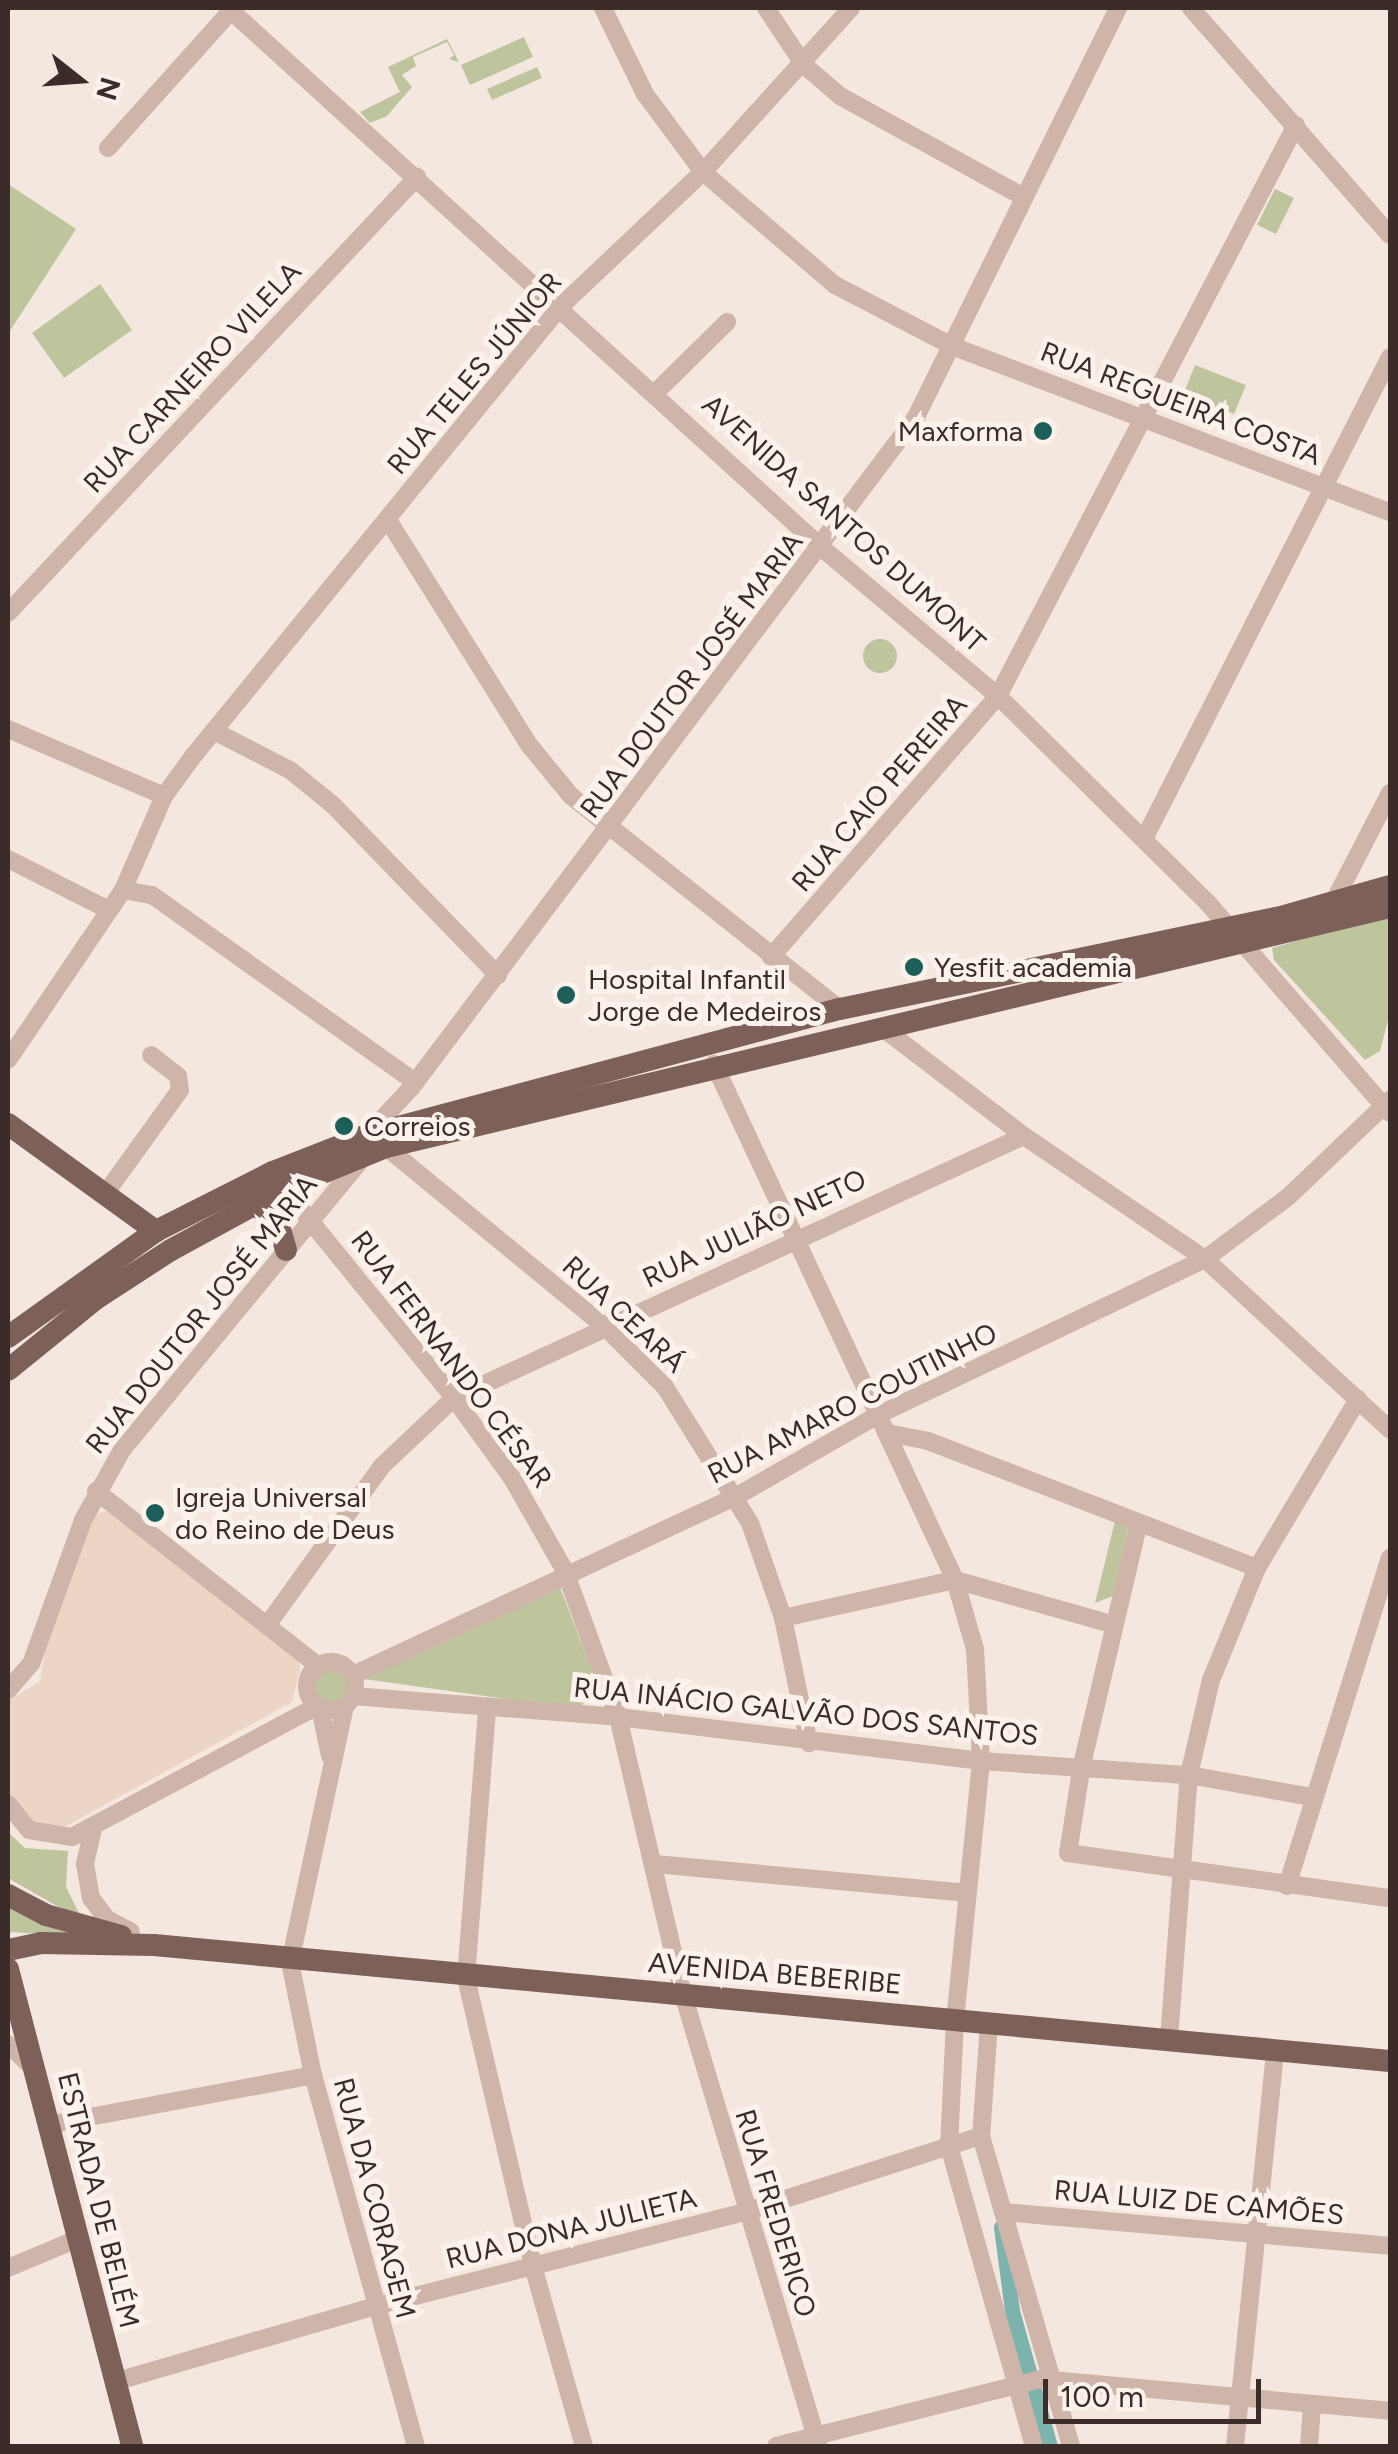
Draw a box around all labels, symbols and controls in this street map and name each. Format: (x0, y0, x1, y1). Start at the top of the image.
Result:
north arrow (30, 30, 130, 130)
text: N (89, 73, 128, 104)
street label: RUA CARNEIRO VILELA (76, 255, 308, 499)
street label: RUA TELES JÚNIOR (380, 265, 568, 481)
street label: RUA REGUEIRA COSTA (1036, 334, 1326, 472)
street label: AVENIDA SANTOS DUMONT (696, 387, 992, 659)
place label: Maxforma (898, 414, 1023, 448)
marker: Maxforma (1032, 420, 1054, 442)
street label: RUA DOUTOR JOSÉ MARIA (573, 526, 809, 824)
street label: RUA CAIO PEREIRA (784, 688, 974, 898)
place label: Yesfit academia (934, 950, 1132, 984)
marker: Yesfit academia (903, 956, 925, 978)
place label: Hospital Infantil Jorge de Medeiros (588, 962, 821, 1028)
marker: Hospital Infantil Jorge de Medeiros (553, 982, 579, 1008)
place label: Correios (364, 1109, 470, 1143)
marker: Correios (333, 1115, 355, 1137)
street label: RUA JULIÃO NETO (637, 1162, 871, 1294)
street label: RUA DOUTOR JOSÉ MARIA (78, 1168, 324, 1460)
street label: RUA FERNANDO CÉSAR (344, 1224, 560, 1494)
street label: RUA CEARÁ (556, 1249, 692, 1379)
street label: RUA AMARO COUTINHO (702, 1315, 1002, 1491)
place label: Igreja Universal do Reino de Deus (175, 1480, 394, 1546)
marker: Igreja Universal do Reino de Deus (144, 1502, 166, 1524)
street label: RUA INÁCIO GALVÃO DOS SANTOS (572, 1670, 1040, 1752)
street label: AVENIDA BEBERIBE (647, 1945, 903, 2001)
street label: ESTRADA DE BELÉM (51, 2069, 147, 2331)
street label: RUA DA CORAGEM (327, 2074, 423, 2322)
street label: RUA FREDERICO (728, 2105, 824, 2321)
street label: RUA LUIZ DE CAMÕES (1053, 2173, 1345, 2231)
street label: RUA DONA JULIETA (442, 2181, 700, 2275)
scale bar (1048, 2359, 1266, 2421)
text: 100 m (1060, 2378, 1144, 2415)

